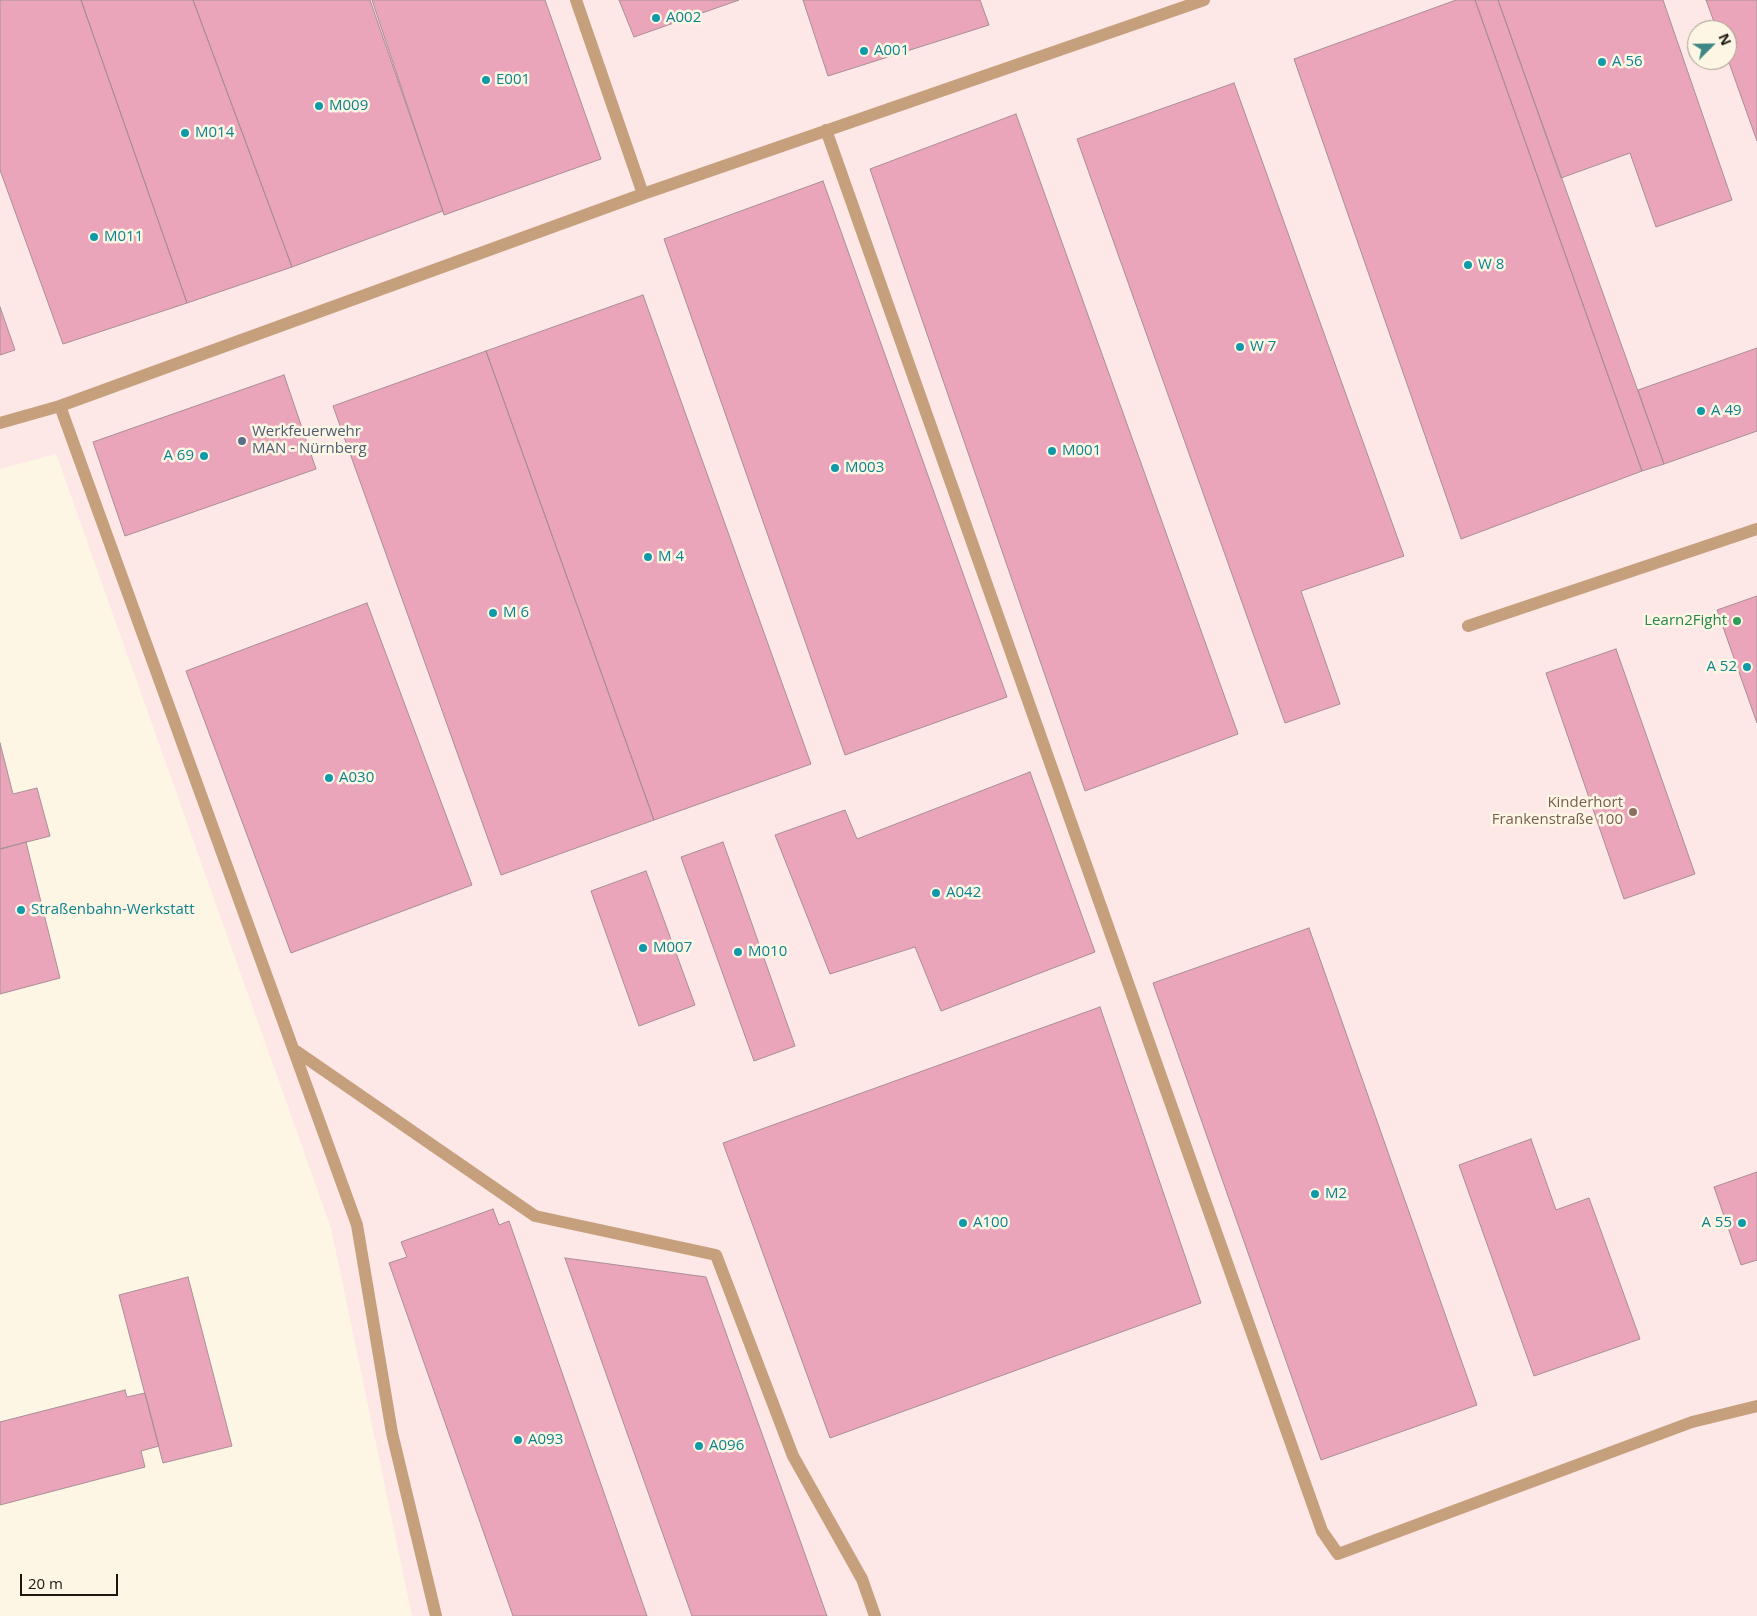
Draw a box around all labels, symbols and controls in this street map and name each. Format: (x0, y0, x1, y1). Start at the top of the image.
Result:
place label: A002 (666, 9, 701, 27)
marker: A002 (650, 12, 662, 24)
north arrow (1687, 20, 1737, 70)
text: N (1714, 30, 1736, 48)
place label: A001 (874, 42, 909, 60)
marker: A001 (858, 45, 870, 57)
place label: A 56 (1612, 53, 1643, 71)
marker: A 56 (1596, 56, 1608, 68)
place label: E001 (496, 71, 530, 89)
marker: E001 (480, 74, 492, 86)
place label: M009 (329, 97, 368, 115)
marker: M009 (313, 100, 325, 112)
place label: M014 (195, 124, 234, 142)
marker: M014 (179, 127, 191, 139)
place label: M011 (104, 228, 143, 246)
marker: M011 (88, 231, 100, 243)
place label: W 8 (1478, 256, 1504, 274)
marker: W 8 (1462, 259, 1474, 271)
place label: W 7 (1250, 338, 1276, 356)
marker: W 7 (1234, 341, 1246, 353)
place label: A 49 (1711, 402, 1742, 420)
marker: A 49 (1695, 405, 1707, 417)
place label: Werkfeuerwehr MAN - Nürnberg (252, 423, 367, 458)
marker: Werkfeuerwehr MAN - Nürnberg (236, 435, 248, 447)
place label: M001 (1062, 442, 1101, 460)
marker: M001 (1046, 445, 1058, 457)
place label: A 69 (163, 447, 194, 465)
marker: A 69 (198, 450, 210, 462)
place label: M003 (845, 459, 884, 477)
marker: M003 (829, 462, 841, 474)
place label: M 4 (658, 548, 684, 566)
marker: M 4 (642, 551, 654, 563)
place label: M 6 (503, 604, 529, 622)
marker: M 6 (487, 607, 499, 619)
place label: Learn2Fight (1644, 612, 1727, 630)
marker: Learn2Fight (1731, 615, 1743, 627)
place label: A 52 (1706, 658, 1737, 676)
marker: A 52 (1741, 661, 1753, 673)
place label: A030 (339, 769, 374, 787)
marker: A030 (323, 772, 335, 784)
place label: Kinderhort Frankenstraße 100 (1492, 794, 1623, 829)
marker: Kinderhort Frankenstraße 100 (1627, 806, 1639, 818)
place label: A042 (946, 884, 981, 902)
marker: A042 (930, 887, 942, 899)
place label: Straßenbahn-Werkstatt (31, 901, 195, 919)
marker: Straßenbahn-Werkstatt (15, 904, 27, 916)
place label: M007 (653, 939, 692, 957)
marker: M007 (637, 942, 649, 954)
place label: M010 (748, 943, 787, 961)
marker: M010 (732, 946, 744, 958)
place label: M2 (1325, 1185, 1347, 1203)
marker: M2 (1309, 1188, 1321, 1200)
place label: A100 (973, 1214, 1008, 1232)
place label: A 55 (1701, 1214, 1732, 1232)
marker: A100 (957, 1217, 969, 1229)
marker: A 55 (1736, 1217, 1748, 1229)
place label: A093 (528, 1431, 563, 1449)
marker: A093 (512, 1434, 524, 1446)
place label: A096 (709, 1437, 744, 1455)
marker: A096 (693, 1440, 705, 1452)
scale bar (22, 1564, 120, 1596)
text: 20 m (28, 1573, 63, 1593)

